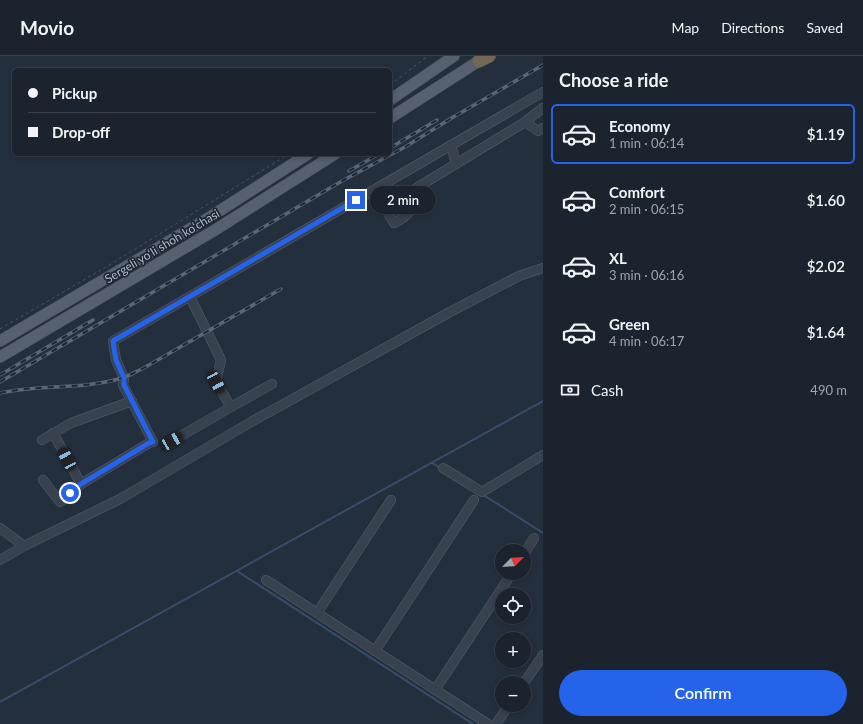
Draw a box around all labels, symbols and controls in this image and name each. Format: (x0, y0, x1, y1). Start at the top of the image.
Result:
text: Movio (20, 16, 74, 39)
text: Map (672, 19, 699, 36)
text: Directions (721, 19, 784, 36)
text: Saved (806, 19, 843, 36)
text: Choose a ride (559, 69, 668, 91)
text: Pickup (52, 84, 97, 102)
icon: car (561, 116, 597, 152)
text: Economy (609, 117, 670, 135)
text: Drop-off (52, 123, 110, 141)
text: $1.19 (807, 125, 845, 143)
text: 1 min · 06:14 (609, 135, 684, 151)
icon: car (561, 182, 597, 218)
text: Comfort (609, 183, 665, 201)
callout: 2 min (370, 186, 436, 214)
route end (347, 191, 365, 209)
text: $1.60 (807, 191, 845, 209)
text: 2 min (387, 192, 419, 208)
text: 2 min · 06:15 (609, 201, 684, 217)
street label: Sergeli yo‘li shoh ko‘chasi (102, 206, 222, 286)
icon: car (561, 248, 597, 284)
text: XL (609, 249, 627, 267)
text: $2.02 (807, 257, 845, 275)
text: 3 min · 06:16 (609, 267, 684, 283)
icon: car (561, 314, 597, 350)
text: Green (609, 315, 650, 333)
text: $1.64 (807, 323, 845, 341)
text: 4 min · 06:17 (609, 333, 684, 349)
car (205, 369, 227, 395)
icon: cash (559, 379, 581, 401)
text: Cash (591, 381, 623, 399)
text: 490 m (810, 382, 847, 398)
car (159, 430, 185, 452)
car (56, 446, 78, 472)
route start (61, 484, 79, 502)
north arrow (495, 544, 531, 580)
map controls (495, 544, 531, 712)
button: locate (495, 588, 531, 624)
button: + (495, 632, 531, 668)
button: Confirm (559, 670, 847, 716)
button: − (495, 676, 531, 712)

